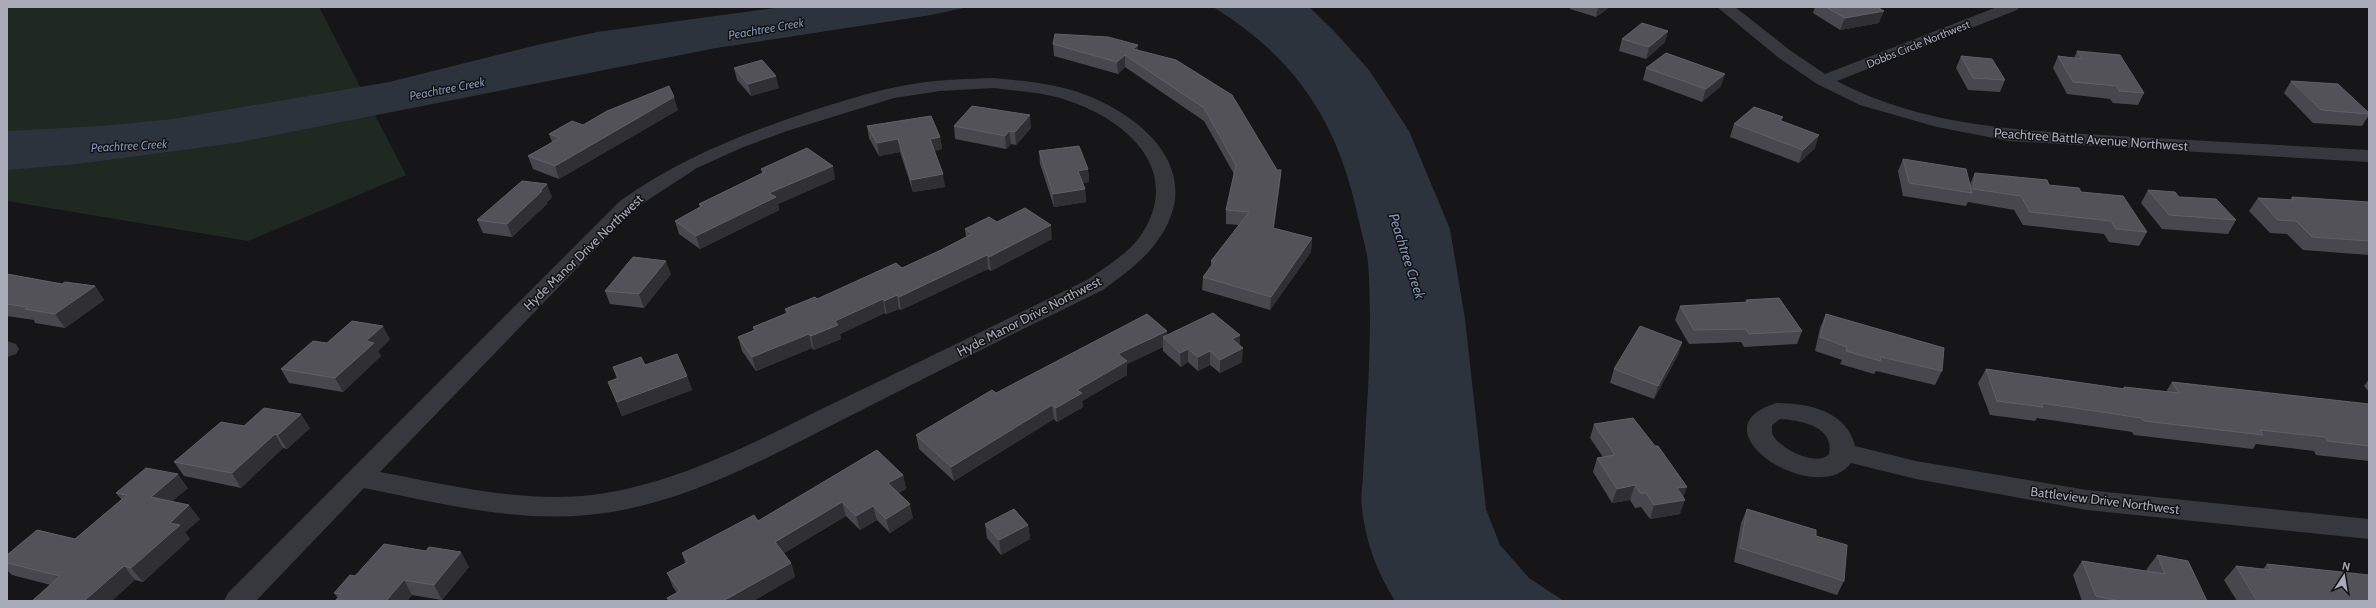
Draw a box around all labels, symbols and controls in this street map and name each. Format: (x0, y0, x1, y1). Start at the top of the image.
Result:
water label: Peachtree Creek (727, 14, 806, 43)
street label: Dobbs Circle Northwest (1864, 17, 1972, 71)
water label: Peachtree Creek (408, 74, 487, 103)
street label: Peachtree Battle Avenue Northwest (1994, 124, 2189, 154)
water label: Peachtree Creek (90, 136, 168, 155)
street label: Hyde Manor Drive Northwest (520, 190, 647, 313)
water label: Peachtree Creek (1385, 211, 1430, 302)
street label: Hyde Manor Drive Northwest (954, 272, 1104, 359)
street label: Battleview Drive Northwest (2030, 483, 2181, 517)
north arrow (2324, 556, 2364, 596)
text: N (2341, 559, 2351, 574)

